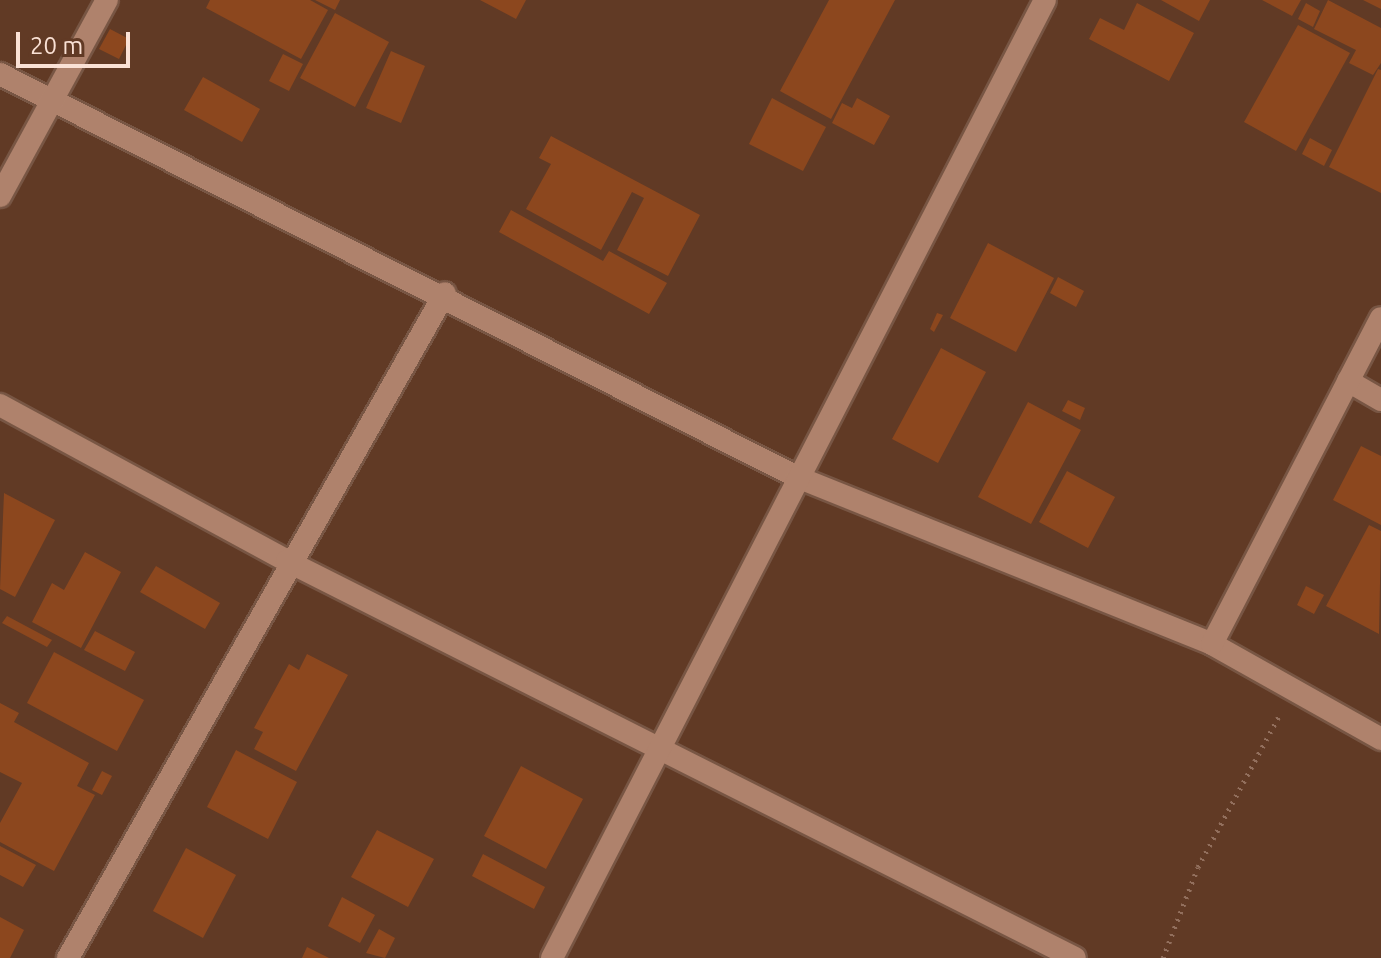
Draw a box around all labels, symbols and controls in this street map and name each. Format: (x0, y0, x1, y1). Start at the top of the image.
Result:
scale bar (20, 16, 134, 66)
text: 20 m (30, 32, 83, 59)

